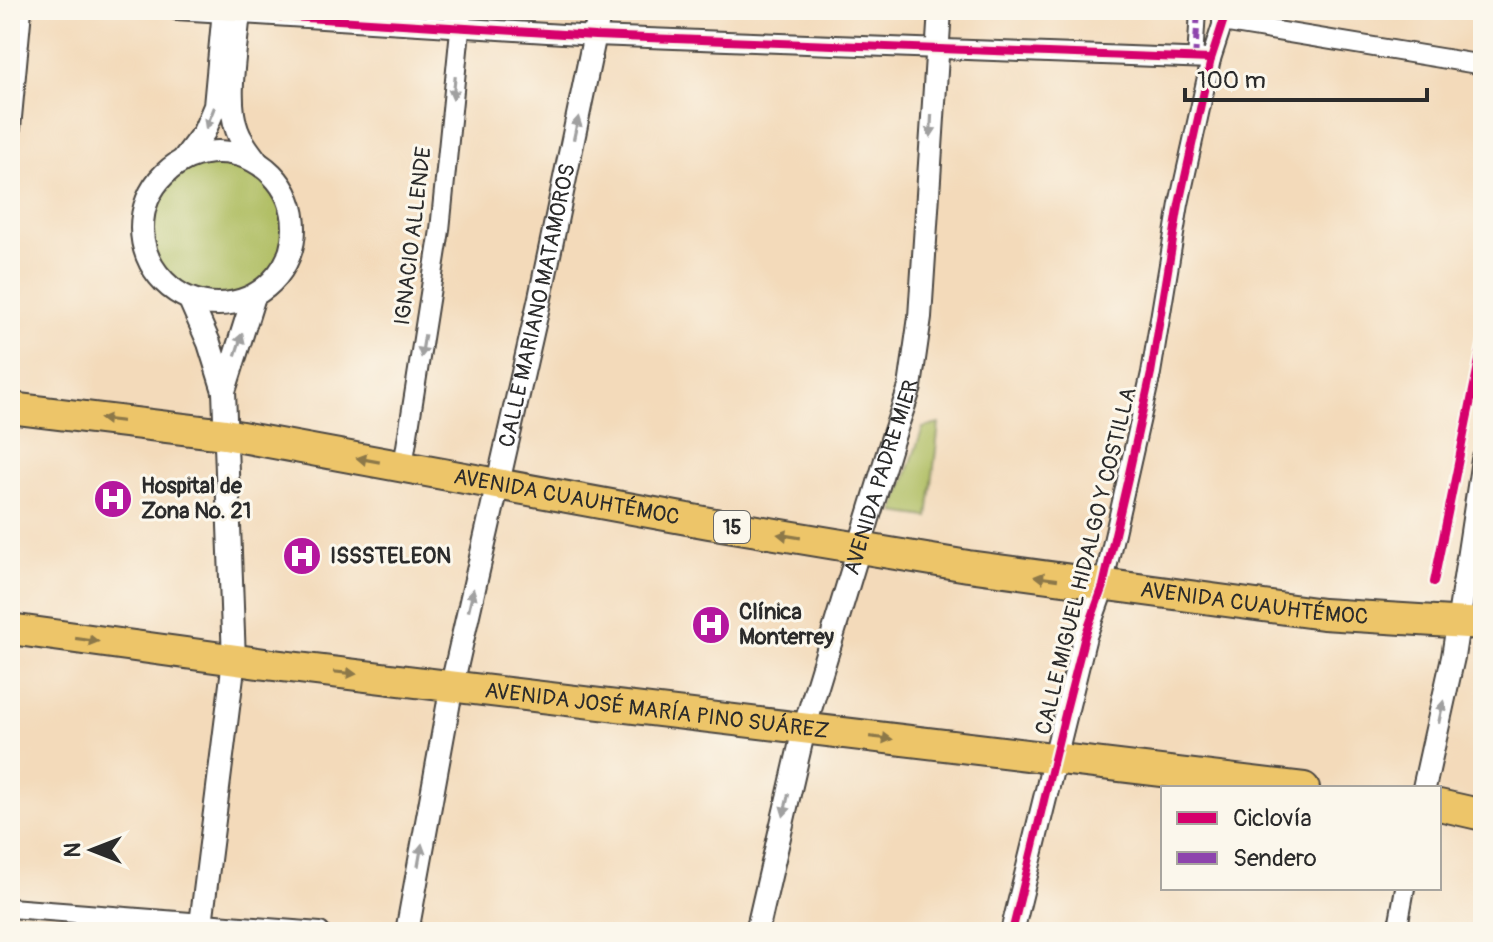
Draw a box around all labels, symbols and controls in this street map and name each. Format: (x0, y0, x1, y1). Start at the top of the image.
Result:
scale bar (1185, 52, 1427, 102)
text: 100 m (1197, 66, 1266, 95)
one-way arrow (447, 75, 460, 100)
one-way arrow (203, 106, 216, 130)
one-way arrow (924, 114, 937, 139)
one-way arrow (570, 115, 583, 140)
street label: IGNACIO ALLENDE (388, 145, 438, 327)
street label: CALLE MARIANO MATAMOROS (492, 161, 582, 450)
one-way arrow (233, 332, 245, 356)
one-way arrow (416, 334, 429, 359)
street label: AVENIDA PADRE MIER (838, 378, 925, 578)
street label: CALLE MIGUEL HIDALGO Y COSTILLA (1029, 384, 1143, 738)
one-way arrow (98, 413, 123, 426)
one-way arrow (355, 453, 380, 465)
street label: AVENIDA CUAUHTÉMOC (451, 462, 682, 531)
place label: Hospital de Zona No. 21 (141, 472, 251, 525)
hospital icon: Hospital de Zona No. 21 (92, 478, 134, 520)
road number: 15 (714, 511, 750, 543)
one-way arrow (776, 529, 801, 542)
hospital icon: ISSSTELEON (281, 535, 323, 577)
place label: ISSSTELEON (330, 542, 451, 570)
one-way arrow (1033, 571, 1058, 583)
street label: AVENIDA CUAUHTÉMOC (1139, 575, 1369, 631)
one-way arrow (465, 588, 478, 613)
place label: Clínica Monterrey (739, 598, 834, 651)
hospital icon: Clínica Monterrey (690, 604, 732, 646)
one-way arrow (75, 634, 100, 647)
one-way arrow (333, 666, 358, 679)
street label: AVENIDA JOSÉ MARÍA PINO SUÁREZ (483, 676, 831, 745)
one-way arrow (1435, 699, 1448, 724)
one-way arrow (869, 732, 894, 745)
legend (1161, 786, 1441, 890)
one-way arrow (780, 793, 792, 818)
text: Ciclovía (1233, 804, 1312, 833)
north arrow (52, 810, 132, 890)
text: N (59, 842, 87, 857)
one-way arrow (415, 842, 427, 867)
text: Sendero (1233, 844, 1317, 873)

